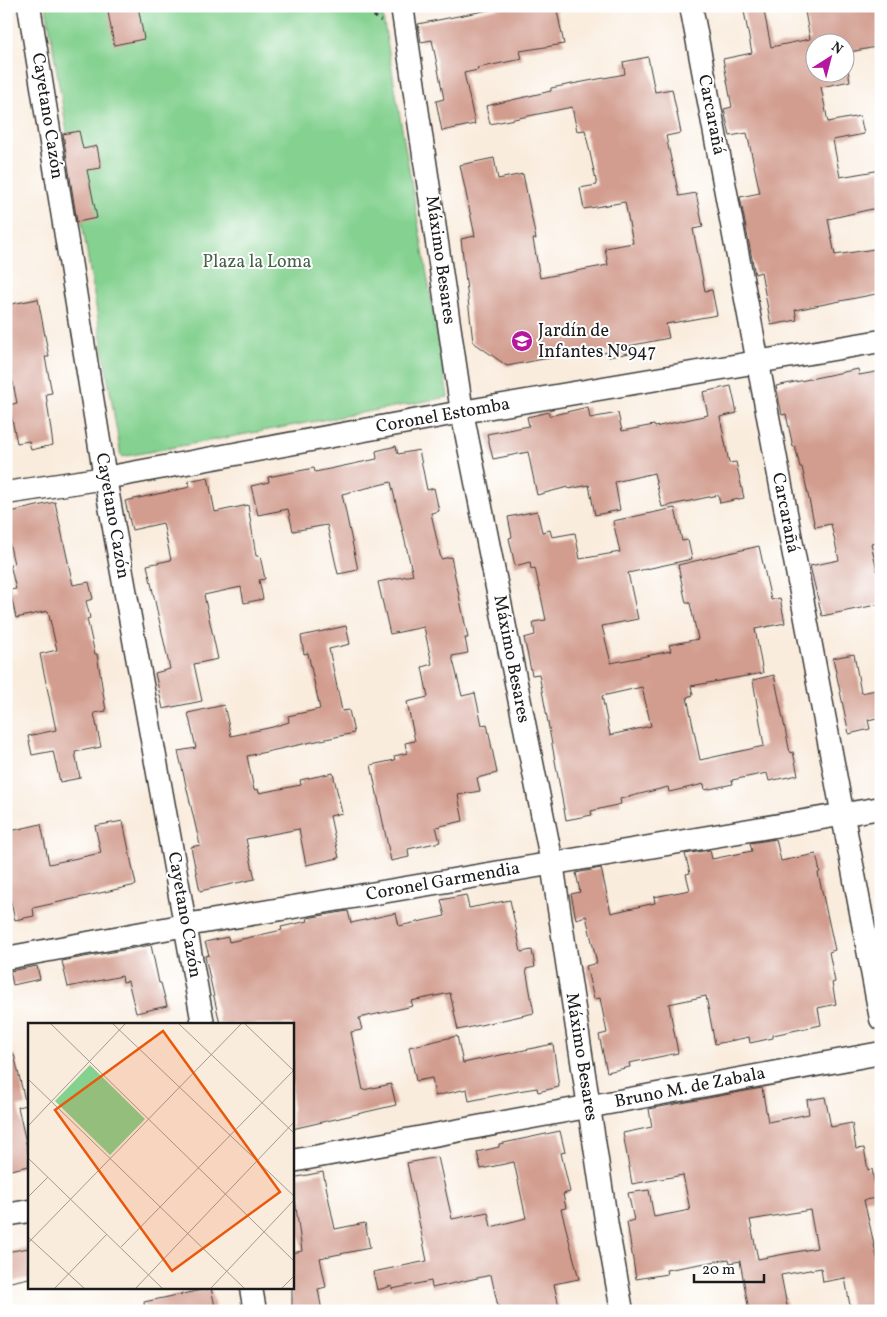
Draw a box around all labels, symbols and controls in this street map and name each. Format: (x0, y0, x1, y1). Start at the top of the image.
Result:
north arrow (804, 32, 854, 82)
text: N (827, 38, 846, 59)
street label: Cayetano Cazón (25, 51, 69, 181)
street label: Carcarañá (691, 73, 731, 157)
street label: Máximo Besares (419, 194, 461, 326)
park label: Plaza la Loma (203, 250, 311, 275)
place label: Jardín de Infantes Nº947 (538, 319, 656, 365)
school or university icon: Jardín de Infantes Nº947 (510, 329, 534, 353)
street label: Coronel Estomba (374, 392, 512, 440)
street label: Cayetano Cazón (89, 451, 135, 581)
street label: Carcarañá (765, 471, 805, 555)
street label: Máximo Besares (486, 593, 536, 725)
street label: Cayetano Cazón (161, 850, 207, 980)
street label: Coronel Garmendia (364, 856, 522, 908)
street label: Máximo Besares (559, 991, 603, 1123)
inset map (28, 1023, 294, 1290)
street label: Bruno M. de Zabala (612, 1061, 768, 1115)
scale bar (694, 1252, 764, 1284)
text: 20 m (702, 1260, 735, 1281)

